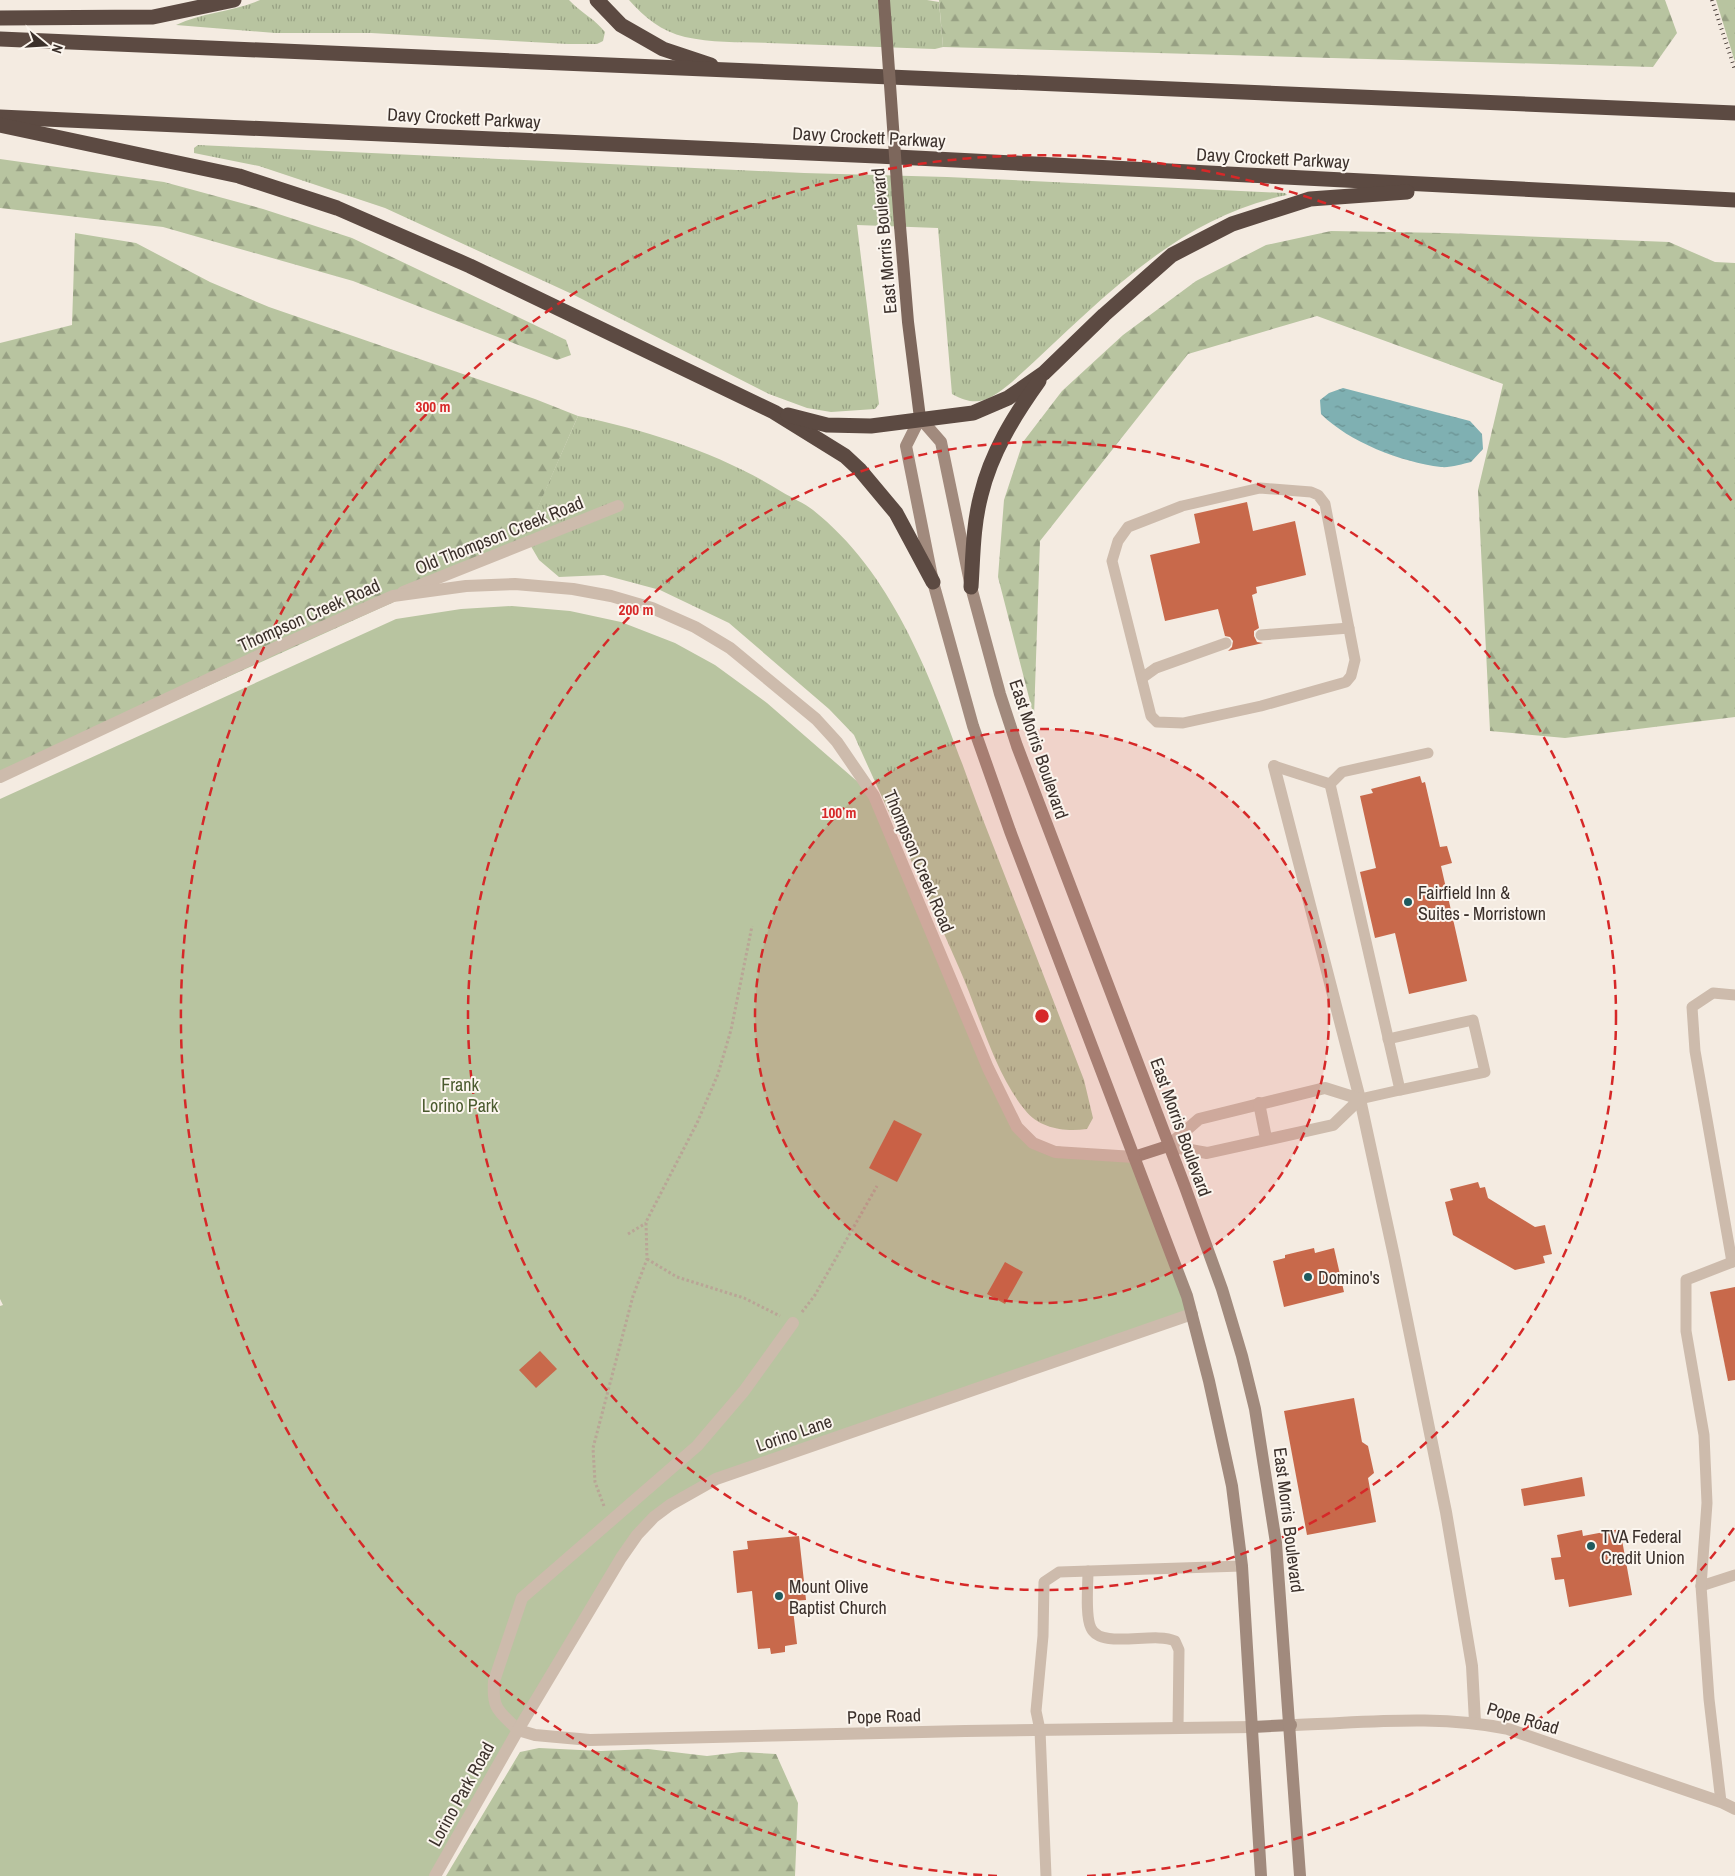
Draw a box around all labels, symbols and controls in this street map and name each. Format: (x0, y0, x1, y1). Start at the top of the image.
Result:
north arrow (20, 20, 70, 70)
text: N (48, 42, 67, 56)
street label: Davy Crockett Parkway (387, 102, 542, 135)
street label: Davy Crockett Parkway (792, 121, 947, 154)
street label: Davy Crockett Parkway (1196, 142, 1351, 175)
street label: East Morris Boulevard (865, 167, 903, 315)
text: 300 m (416, 396, 450, 417)
street label: Old Thompson Creek Road (411, 490, 587, 580)
street label: Thompson Creek Road (234, 573, 384, 657)
text: 200 m (619, 599, 653, 620)
street label: East Morris Boulevard (1003, 676, 1075, 822)
street label: Thompson Creek Road (878, 786, 960, 936)
text: 100 m (822, 802, 856, 823)
place label: Fairfield Inn & Suites - Morristown (1418, 880, 1546, 926)
marker: Fairfield Inn & Suites - Morristown (1402, 896, 1414, 908)
centre of rings (1033, 1007, 1051, 1025)
street label: East Morris Boulevard (1144, 1054, 1218, 1200)
park label: Frank Lorino Park (422, 1072, 499, 1118)
place label: Domino's (1318, 1265, 1380, 1290)
marker: Domino's (1302, 1271, 1314, 1283)
street label: Lorino Lane (753, 1408, 835, 1458)
street label: East Morris Boulevard (1268, 1446, 1310, 1594)
place label: TVA Federal Credit Union (1601, 1524, 1685, 1570)
marker: TVA Federal Credit Union (1585, 1540, 1597, 1552)
place label: Mount Olive Baptist Church (789, 1574, 887, 1620)
marker: Mount Olive Baptist Church (773, 1590, 785, 1602)
street label: Pope Road (1484, 1696, 1562, 1740)
street label: Pope Road (847, 1702, 921, 1730)
street label: Lorino Park Road (422, 1737, 500, 1851)

